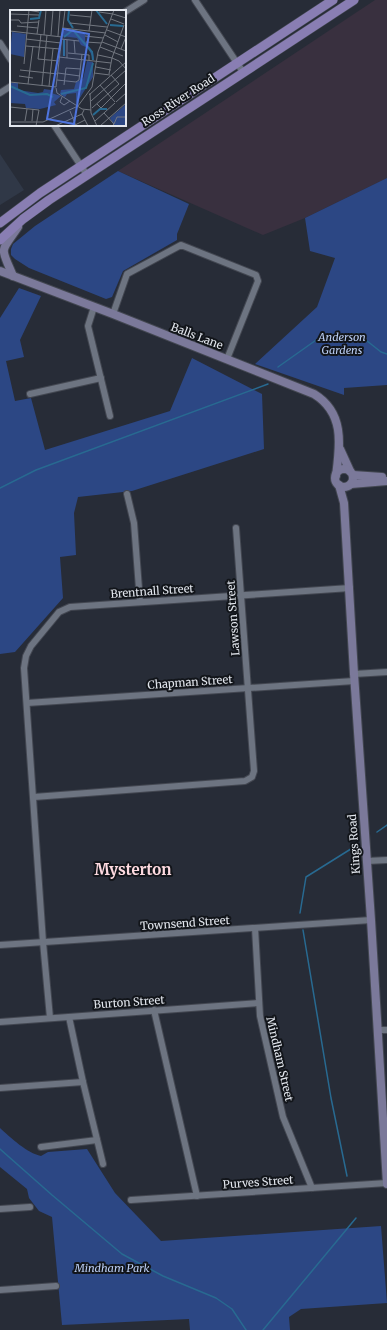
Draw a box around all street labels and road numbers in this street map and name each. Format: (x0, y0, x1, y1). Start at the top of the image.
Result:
street label: Ross River Road (139, 71, 218, 129)
street label: Balls Lane (169, 320, 225, 352)
street label: Lawson Street (223, 579, 243, 656)
street label: Brentnall Street (110, 581, 195, 601)
street label: Chapman Street (147, 672, 234, 692)
street label: Kings Road (345, 813, 363, 874)
street label: Townsend Street (140, 913, 231, 933)
street label: Burton Street (93, 992, 166, 1011)
street label: Mindham Street (263, 1015, 297, 1103)
street label: Purves Street (222, 1173, 294, 1191)

